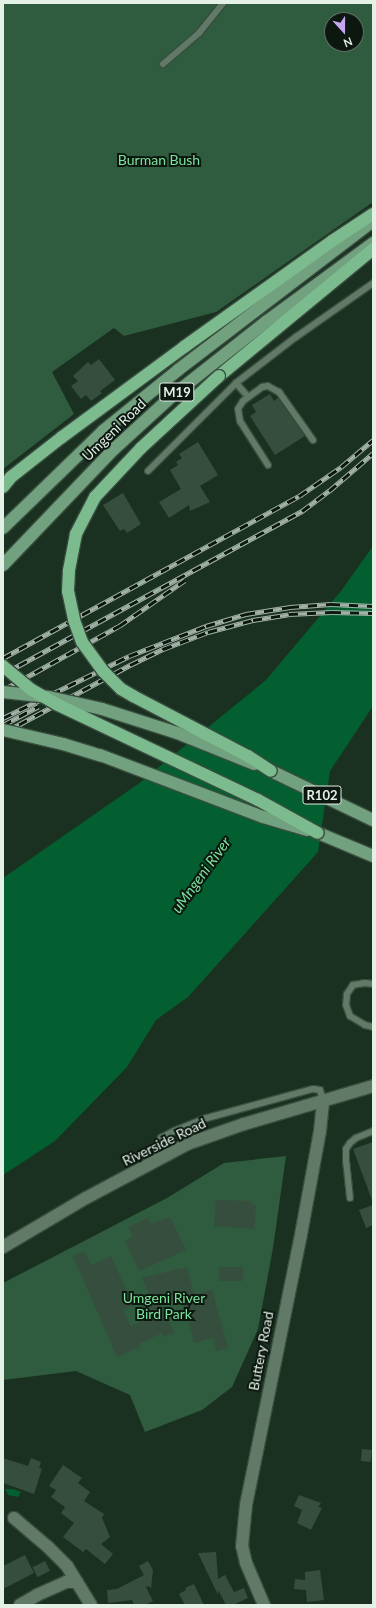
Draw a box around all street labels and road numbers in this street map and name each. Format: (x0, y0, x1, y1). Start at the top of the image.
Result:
road number: M19 (159, 381, 195, 403)
street label: Umgeni Road (79, 395, 149, 465)
road number: R102 (302, 784, 342, 806)
street label: Riverside Road (120, 1115, 208, 1169)
street label: Buttery Road (245, 1310, 277, 1392)

